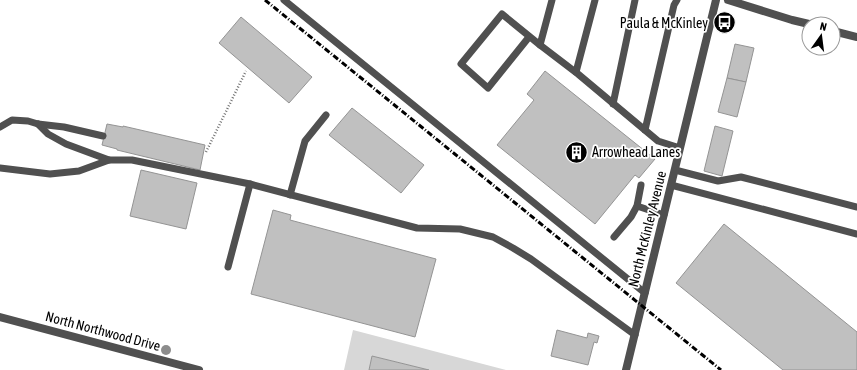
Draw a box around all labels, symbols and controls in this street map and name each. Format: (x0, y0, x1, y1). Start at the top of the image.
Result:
bus stop icon: Paula & McKinley (711, 10, 737, 36)
place label: Paula & McKinley (620, 15, 708, 31)
north arrow (801, 16, 841, 56)
text: N (819, 20, 828, 33)
building icon: Arrowhead Lanes (563, 139, 589, 165)
place label: Arrowhead Lanes (592, 144, 680, 160)
street label: North McKinley Avenue (625, 169, 669, 289)
street label: North Northwood Drive (44, 308, 162, 354)

